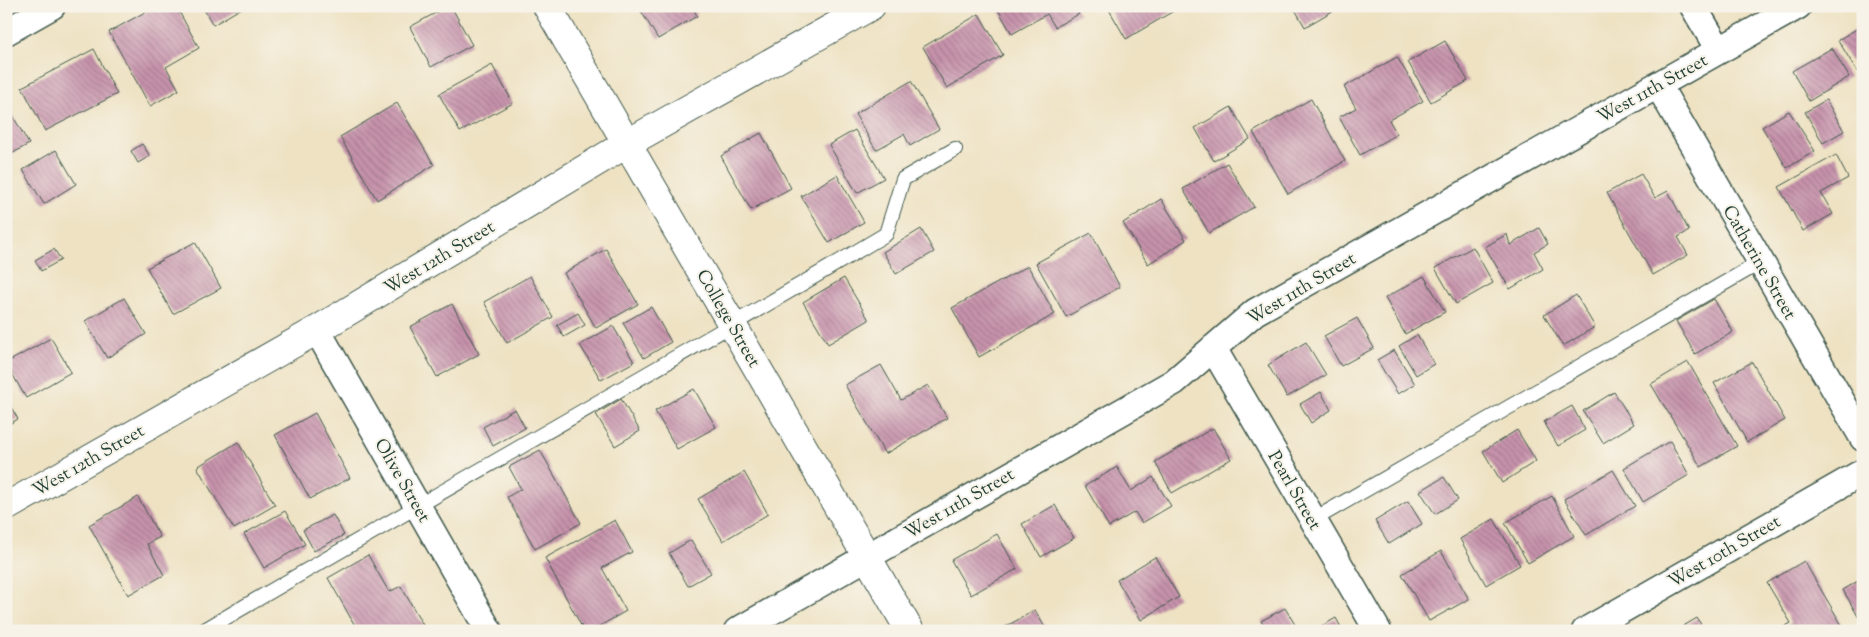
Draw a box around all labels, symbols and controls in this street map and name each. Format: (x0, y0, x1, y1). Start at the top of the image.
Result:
street label: West 11th Street (1593, 49, 1713, 131)
street label: Catherine Street (1715, 201, 1802, 325)
street label: West 12th Street (380, 215, 500, 302)
street label: West 11th Street (1243, 247, 1361, 333)
street label: College Street (689, 265, 766, 373)
street label: West 12th Street (28, 419, 150, 504)
street label: Olive Street (367, 434, 436, 528)
street label: Pearl Street (1260, 446, 1326, 536)
street label: West 11th Street (900, 463, 1020, 547)
street label: West 10th Street (1664, 510, 1786, 596)

